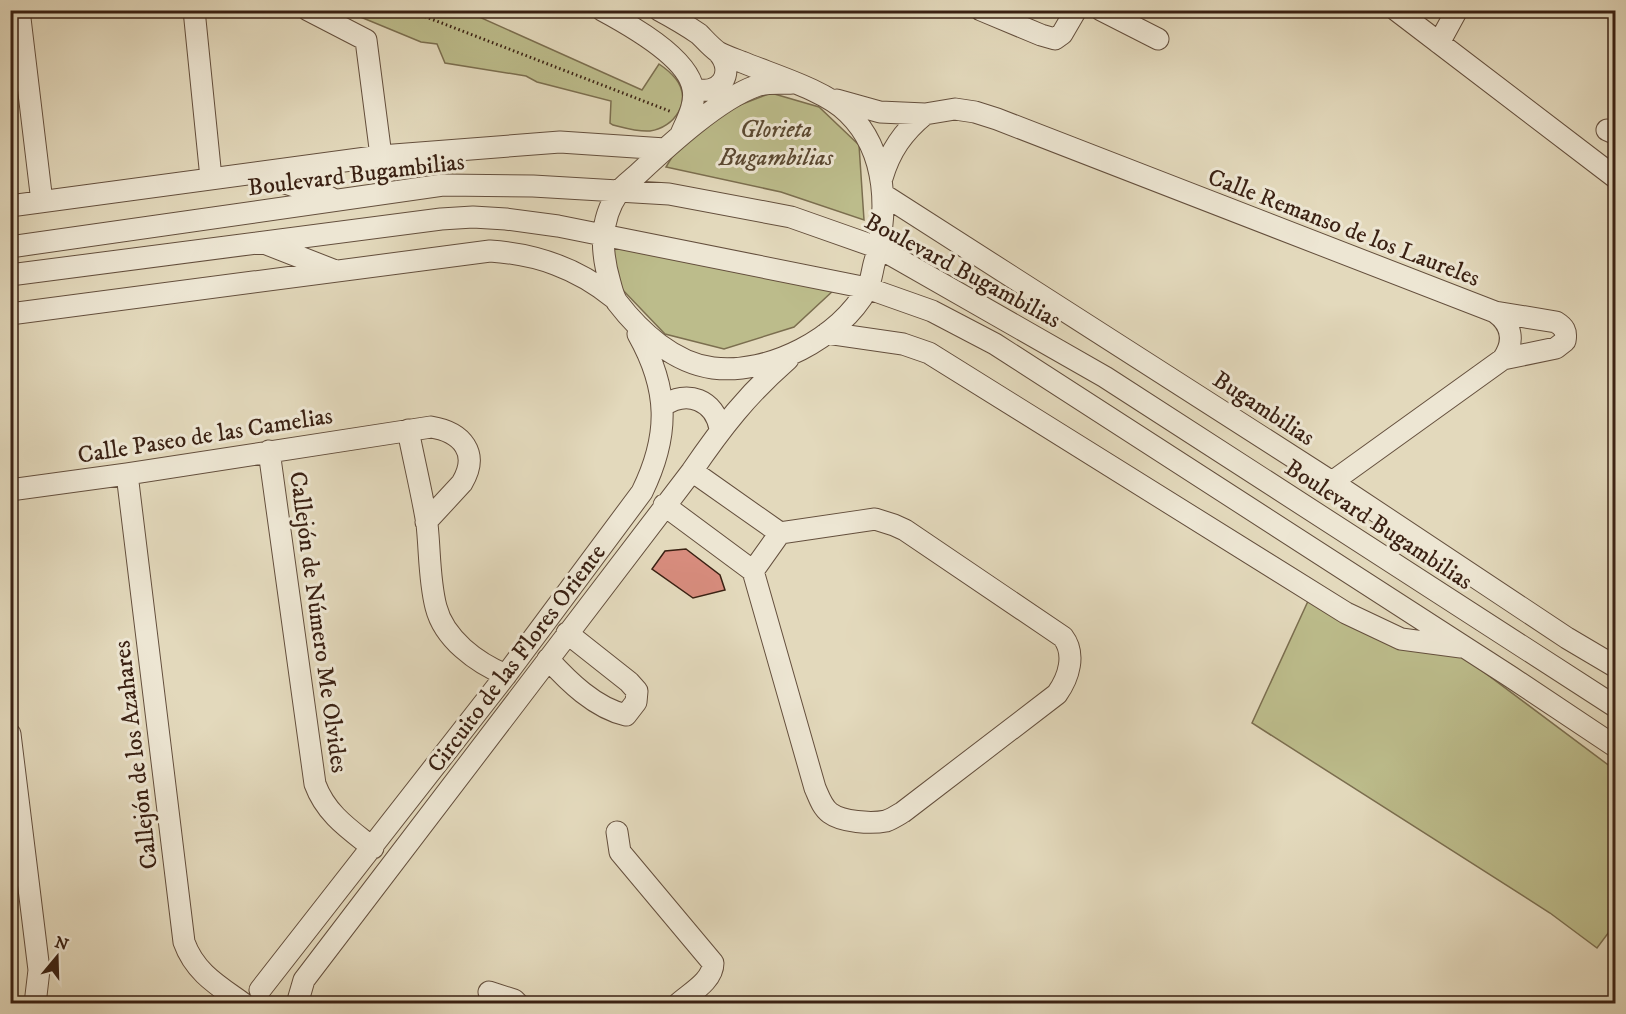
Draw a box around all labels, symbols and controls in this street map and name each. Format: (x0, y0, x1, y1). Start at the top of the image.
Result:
park label: Glorieta Bugambilias (718, 115, 834, 173)
street label: Boulevard Bugambilias (246, 147, 466, 203)
street label: Calle Remanso de los Laureles (1203, 162, 1484, 294)
street label: Boulevard Bugambilias (859, 206, 1066, 335)
street label: Bugambilias (1207, 365, 1320, 453)
street label: Calle Paseo de las Camelias (76, 401, 335, 471)
street label: Boulevard Bugambilias (1279, 453, 1478, 597)
street label: Callejón de Número Me Olvides (282, 469, 354, 775)
street label: Circuito de las Flores Oriente (421, 538, 613, 779)
street label: Callejón de los Azahares (107, 639, 165, 871)
north arrow (27, 927, 87, 987)
text: N (52, 932, 71, 955)

